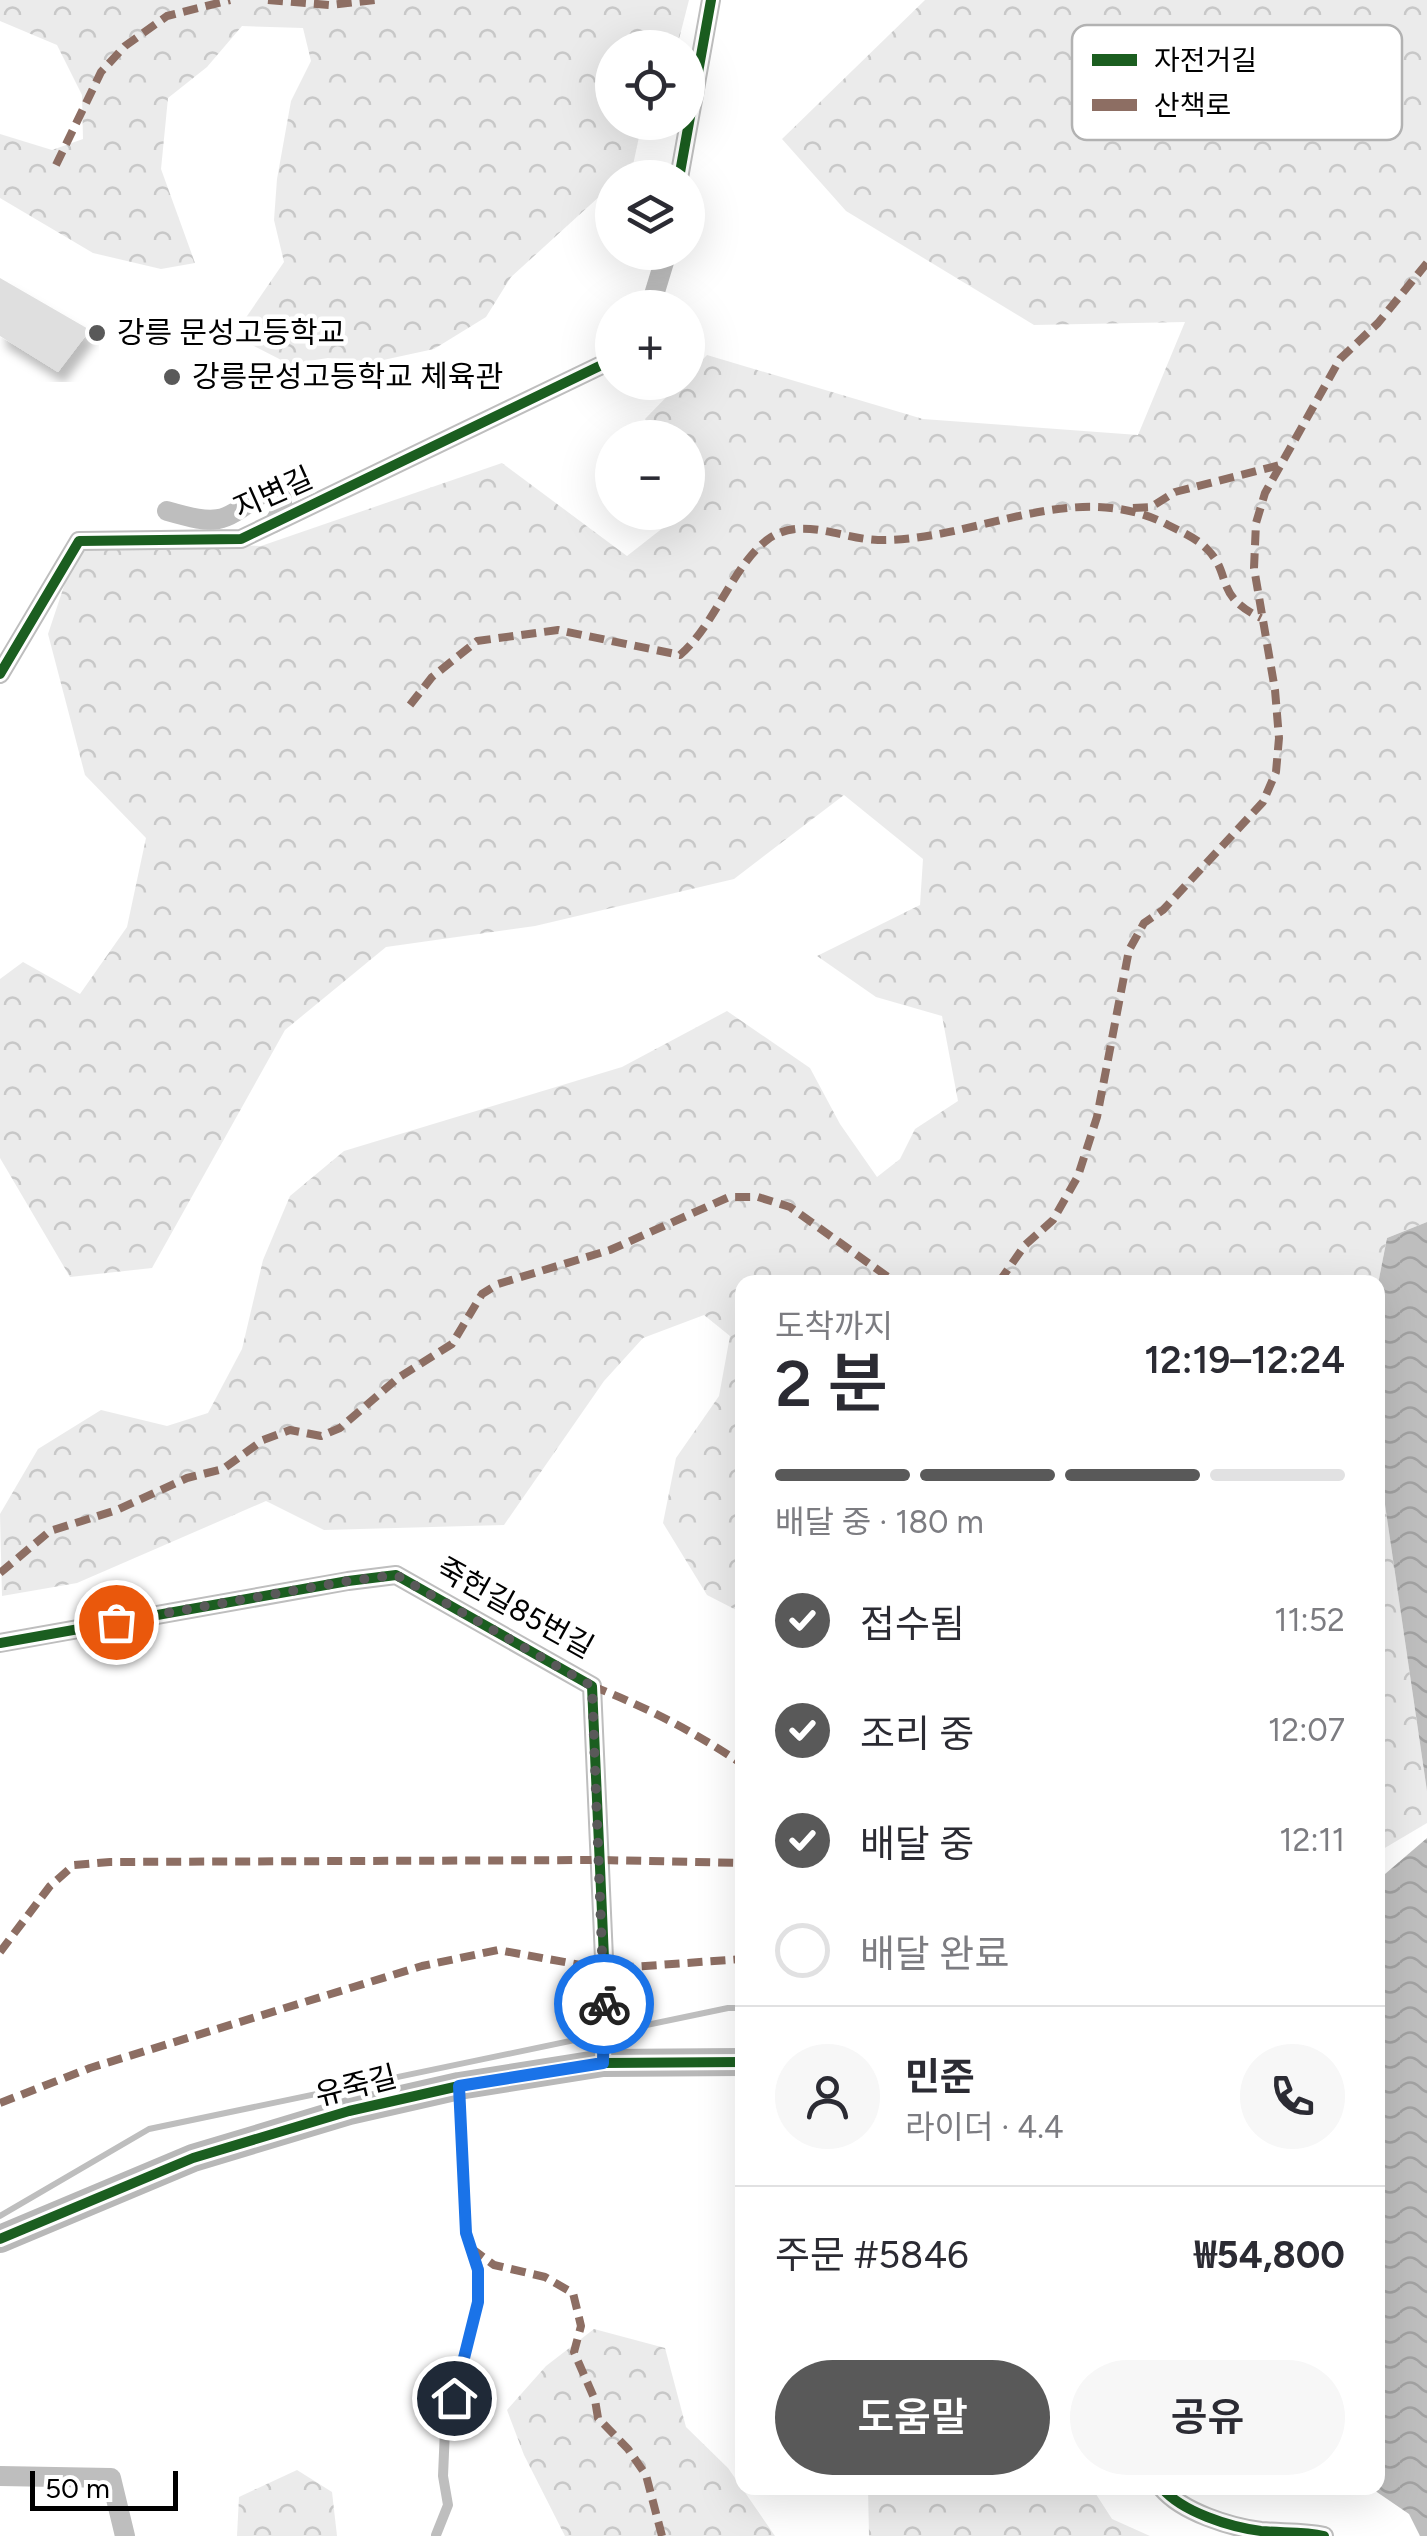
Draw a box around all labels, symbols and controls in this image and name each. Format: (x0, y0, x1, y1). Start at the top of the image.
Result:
legend (1072, 25, 1402, 140)
map controls (595, 30, 705, 530)
button: locate (595, 30, 705, 140)
text: 자전거길 (1154, 43, 1257, 77)
text: 산책로 (1154, 88, 1231, 122)
button: layers (595, 160, 705, 270)
button: + (595, 290, 705, 400)
place label: 강릉 문성고등학교 (117, 314, 345, 351)
marker: 강릉 문성고등학교 (86, 322, 108, 344)
place label: 강릉문성고등학교 체육관 (192, 358, 503, 395)
marker: 강릉문성고등학교 체육관 (161, 366, 183, 388)
button: − (595, 420, 705, 530)
street label: 지변길 (227, 459, 318, 526)
text: 도착까지 (775, 1307, 893, 1345)
text: 12:19–12:24 (1144, 1337, 1345, 1383)
text: 2 분 (775, 1344, 888, 1422)
text: 배달 중 · 180 m (775, 1503, 984, 1541)
street label: 죽헌길85번길 (430, 1549, 600, 1666)
pin (74, 1580, 159, 1665)
icon: check (775, 1593, 830, 1648)
icon: bag (89, 1595, 144, 1650)
text: 접수됨 (860, 1601, 965, 1647)
text: 11:52 (1274, 1601, 1345, 1639)
icon: check (775, 1703, 830, 1758)
text: 조리 중 (860, 1711, 974, 1757)
text: 12:07 (1268, 1711, 1345, 1749)
icon: check (775, 1813, 830, 1868)
text: 배달 중 (860, 1821, 974, 1867)
text: 12:11 (1279, 1821, 1345, 1859)
text: 배달 완료 (860, 1931, 1009, 1977)
courier (554, 1954, 654, 2054)
icon: bike (577, 1977, 632, 2032)
button: person (775, 2044, 880, 2149)
button: phone (1240, 2044, 1345, 2149)
text: 민준 (905, 2054, 975, 2100)
street label: 유죽길 (311, 2058, 401, 2113)
text: 라이더 · 4.4 (905, 2108, 1064, 2146)
text: 주문 #5846 (775, 2232, 969, 2278)
text: ₩54,800 (1194, 2232, 1345, 2278)
pin (412, 2356, 497, 2441)
button: 도움말 (775, 2360, 1050, 2475)
button: 공유 (1070, 2360, 1345, 2475)
icon: home (427, 2371, 482, 2426)
scale bar (30, 2466, 178, 2510)
text: 50 m (45, 2471, 110, 2505)

